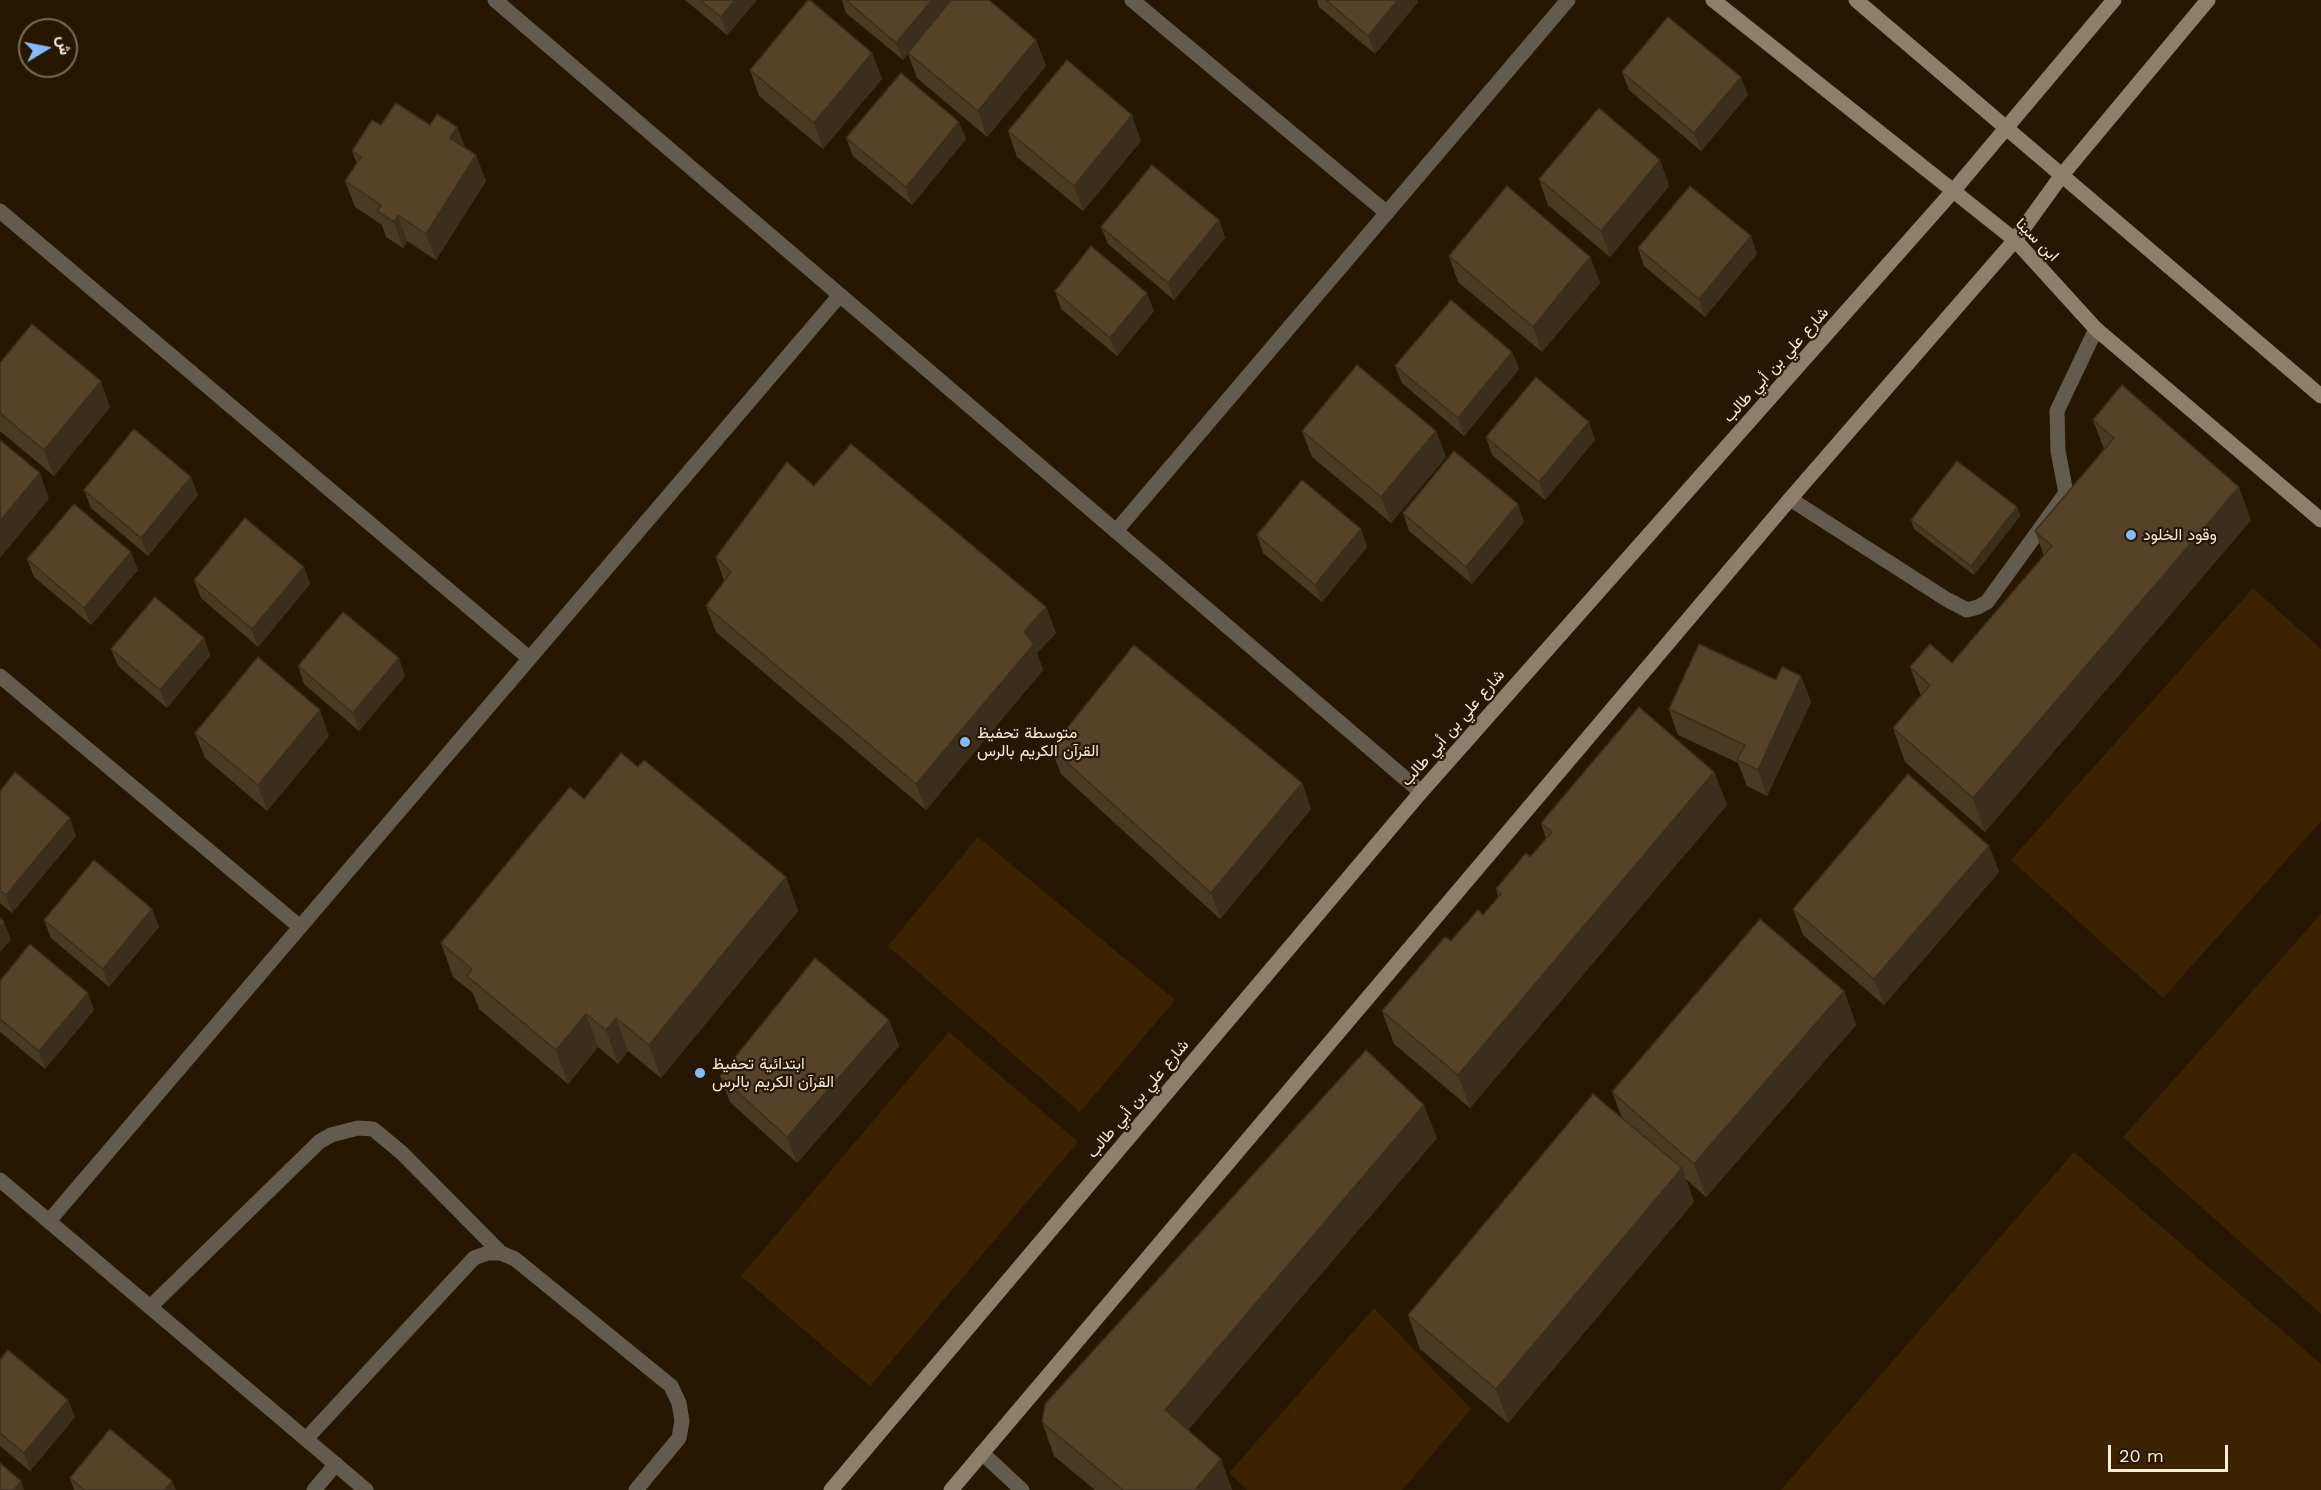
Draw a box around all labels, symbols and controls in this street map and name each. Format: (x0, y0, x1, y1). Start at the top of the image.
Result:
north arrow (18, 18, 78, 78)
text: ش (53, 34, 75, 56)
street label: ابن سينا (2011, 214, 2063, 266)
street label: شارع علي بن أبي طالب (1719, 303, 1833, 427)
place label: وقود الخلود (2143, 525, 2217, 545)
marker: وقود الخلود (2124, 528, 2138, 542)
street label: شارع علي بن أبي طالب (1397, 666, 1509, 790)
place label: متوسطة تحفيظ القرآن الكريم بالرس (977, 723, 1099, 761)
marker: متوسطة تحفيظ القرآن الكريم بالرس (958, 735, 972, 749)
street label: شارع علي بن أبي طالب (1083, 1036, 1193, 1162)
place label: ابتدائية تحفيظ القرآن الكريم بالرس (712, 1054, 834, 1092)
marker: ابتدائية تحفيظ القرآن الكريم بالرس (693, 1066, 707, 1080)
scale bar (2111, 1433, 2231, 1471)
text: 20 m (2119, 1445, 2164, 1466)

